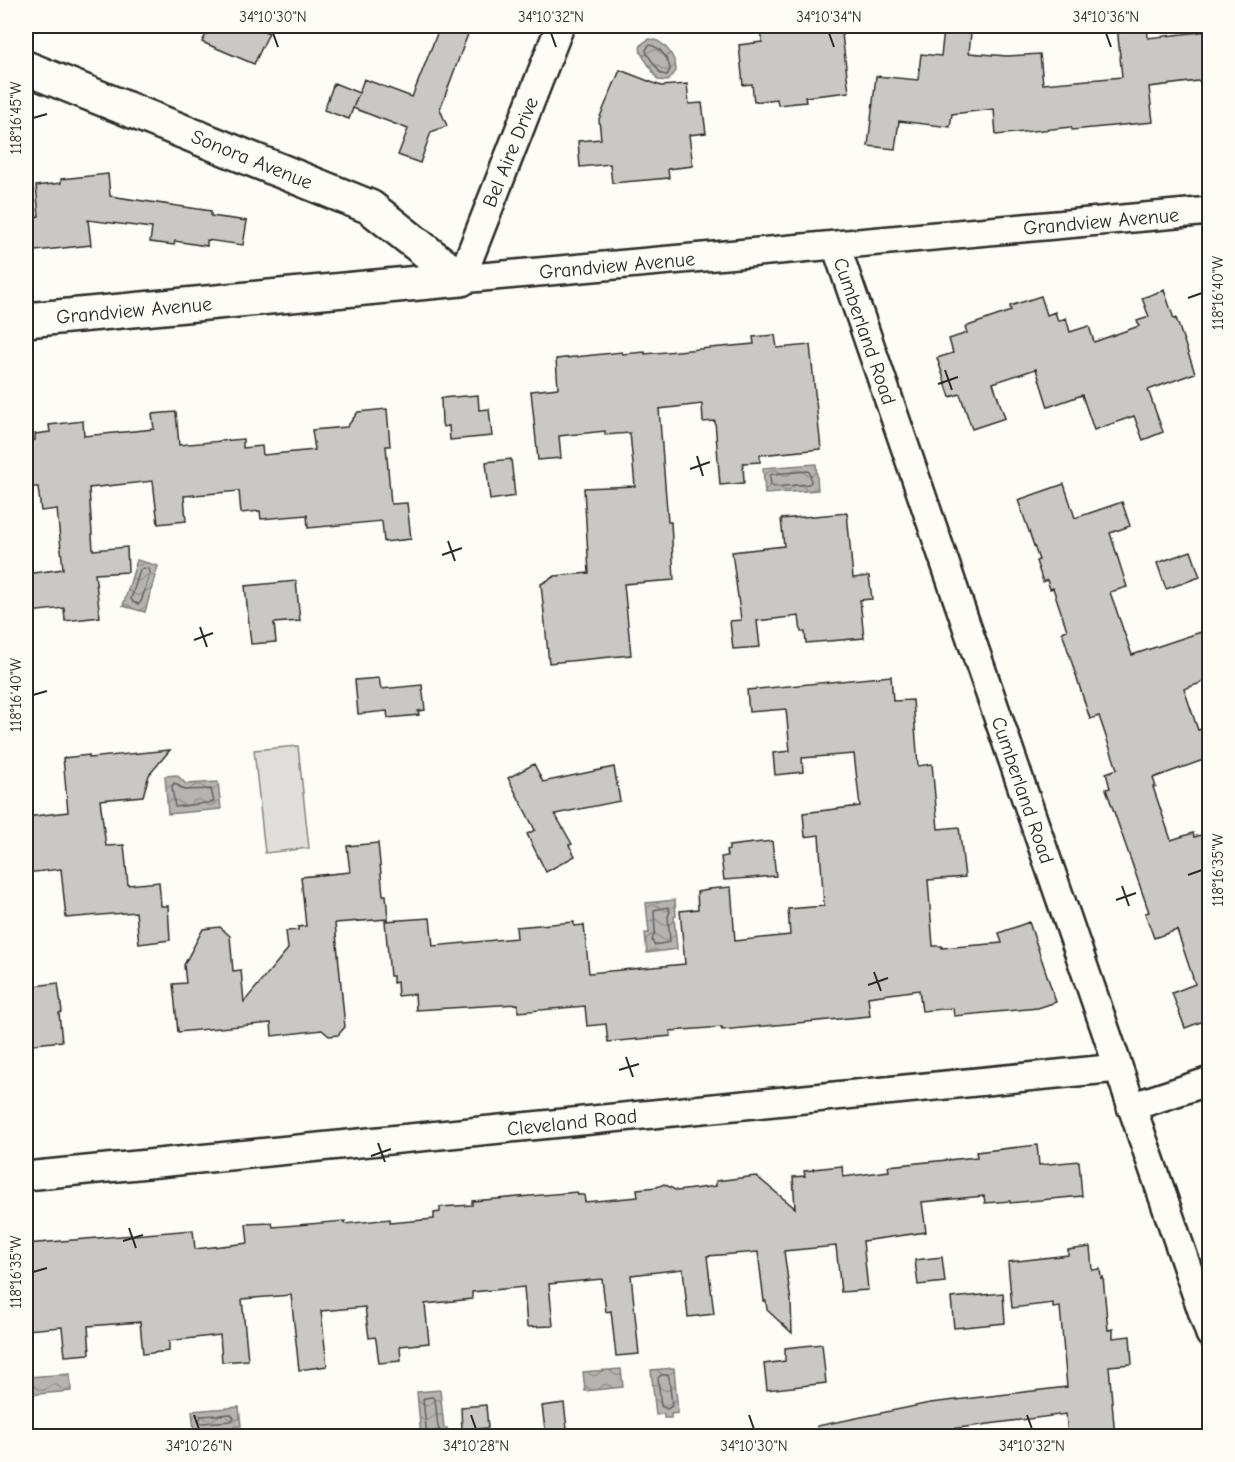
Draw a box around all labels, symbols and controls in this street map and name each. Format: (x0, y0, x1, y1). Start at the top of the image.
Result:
text: 34°10'30"N (239, 8, 307, 26)
text: 34°10'32"N (518, 8, 584, 26)
text: 34°10'34"N (796, 8, 862, 26)
text: 34°10'36"N (1073, 8, 1139, 26)
text: 118°16'45"W (7, 82, 25, 154)
street label: Bel Aire Drive (478, 94, 543, 211)
street label: Sonora Avenue (188, 125, 316, 194)
street label: Grandview Avenue (1022, 203, 1180, 240)
street label: Grandview Avenue (538, 247, 696, 284)
street label: Cumberland Road (829, 255, 900, 408)
text: 118°16'40"W (1209, 256, 1227, 330)
street label: Grandview Avenue (55, 292, 213, 329)
text: 118°16'40"W (7, 658, 25, 732)
street label: Cumberland Road (987, 714, 1058, 867)
text: 118°16'35"W (1209, 833, 1227, 907)
street label: Cleveland Road (506, 1104, 638, 1141)
text: 118°16'35"W (7, 1235, 25, 1309)
text: 34°10'26"N (166, 1437, 232, 1455)
text: 34°10'28"N (443, 1437, 509, 1455)
text: 34°10'30"N (720, 1437, 788, 1455)
text: 34°10'32"N (999, 1437, 1065, 1455)

